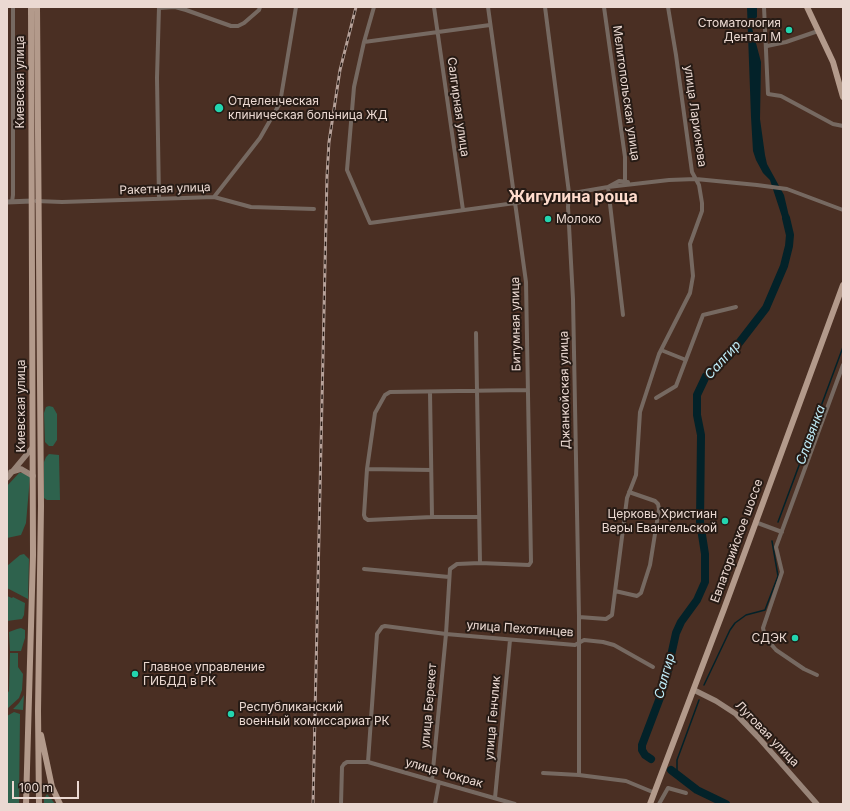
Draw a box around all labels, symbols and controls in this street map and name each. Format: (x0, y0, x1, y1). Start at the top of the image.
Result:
place label: Стоматология Дентал М (698, 16, 781, 44)
street label: Мелитопольская улица (609, 24, 643, 162)
marker: Стоматология Дентал М (784, 25, 794, 35)
street label: Киевская улица (13, 35, 27, 129)
street label: Салгирная улица (444, 56, 472, 158)
street label: улица Ларионова (681, 64, 709, 168)
place label: Отделенческая клиническая больница ЖД (228, 94, 387, 122)
marker: Отделенческая клиническая больница ЖД (213, 102, 225, 114)
street label: Ракетная улица (119, 180, 211, 198)
district label: Жигулина роща (508, 187, 638, 207)
place label: Молоко (556, 212, 602, 226)
marker: Молоко (543, 214, 553, 224)
street label: Битумная улица (508, 277, 524, 371)
street label: Джанкойская улица (557, 331, 573, 449)
water label: Салгир (702, 338, 744, 382)
street label: Киевская улица (14, 359, 28, 453)
water label: Славянка (793, 403, 829, 467)
street label: Евпаторийское шоссе (708, 477, 766, 605)
place label: Церковь Христиан Веры Евангельской (602, 507, 717, 535)
marker: Церковь Христиан Веры Евангельской (720, 516, 730, 526)
street label: улица Пехотинцев (466, 618, 574, 640)
place label: СДЭК (752, 631, 787, 645)
marker: СДЭК (790, 633, 800, 643)
water label: Салгир (651, 652, 679, 700)
place label: Главное управление ГИБДД в РК (143, 660, 265, 688)
street label: улица Берекет (418, 663, 440, 749)
marker: Главное управление ГИБДД в РК (130, 669, 140, 679)
street label: улица Генчлик (482, 675, 504, 761)
street label: Луговая улица (732, 698, 802, 770)
place label: Республиканский военный комиссариат РК (239, 700, 390, 728)
marker: Республиканский военный комиссариат РК (226, 709, 236, 719)
street label: улица Чокрак (403, 755, 485, 791)
scale bar (14, 773, 81, 799)
text: 100 m (19, 780, 53, 795)

